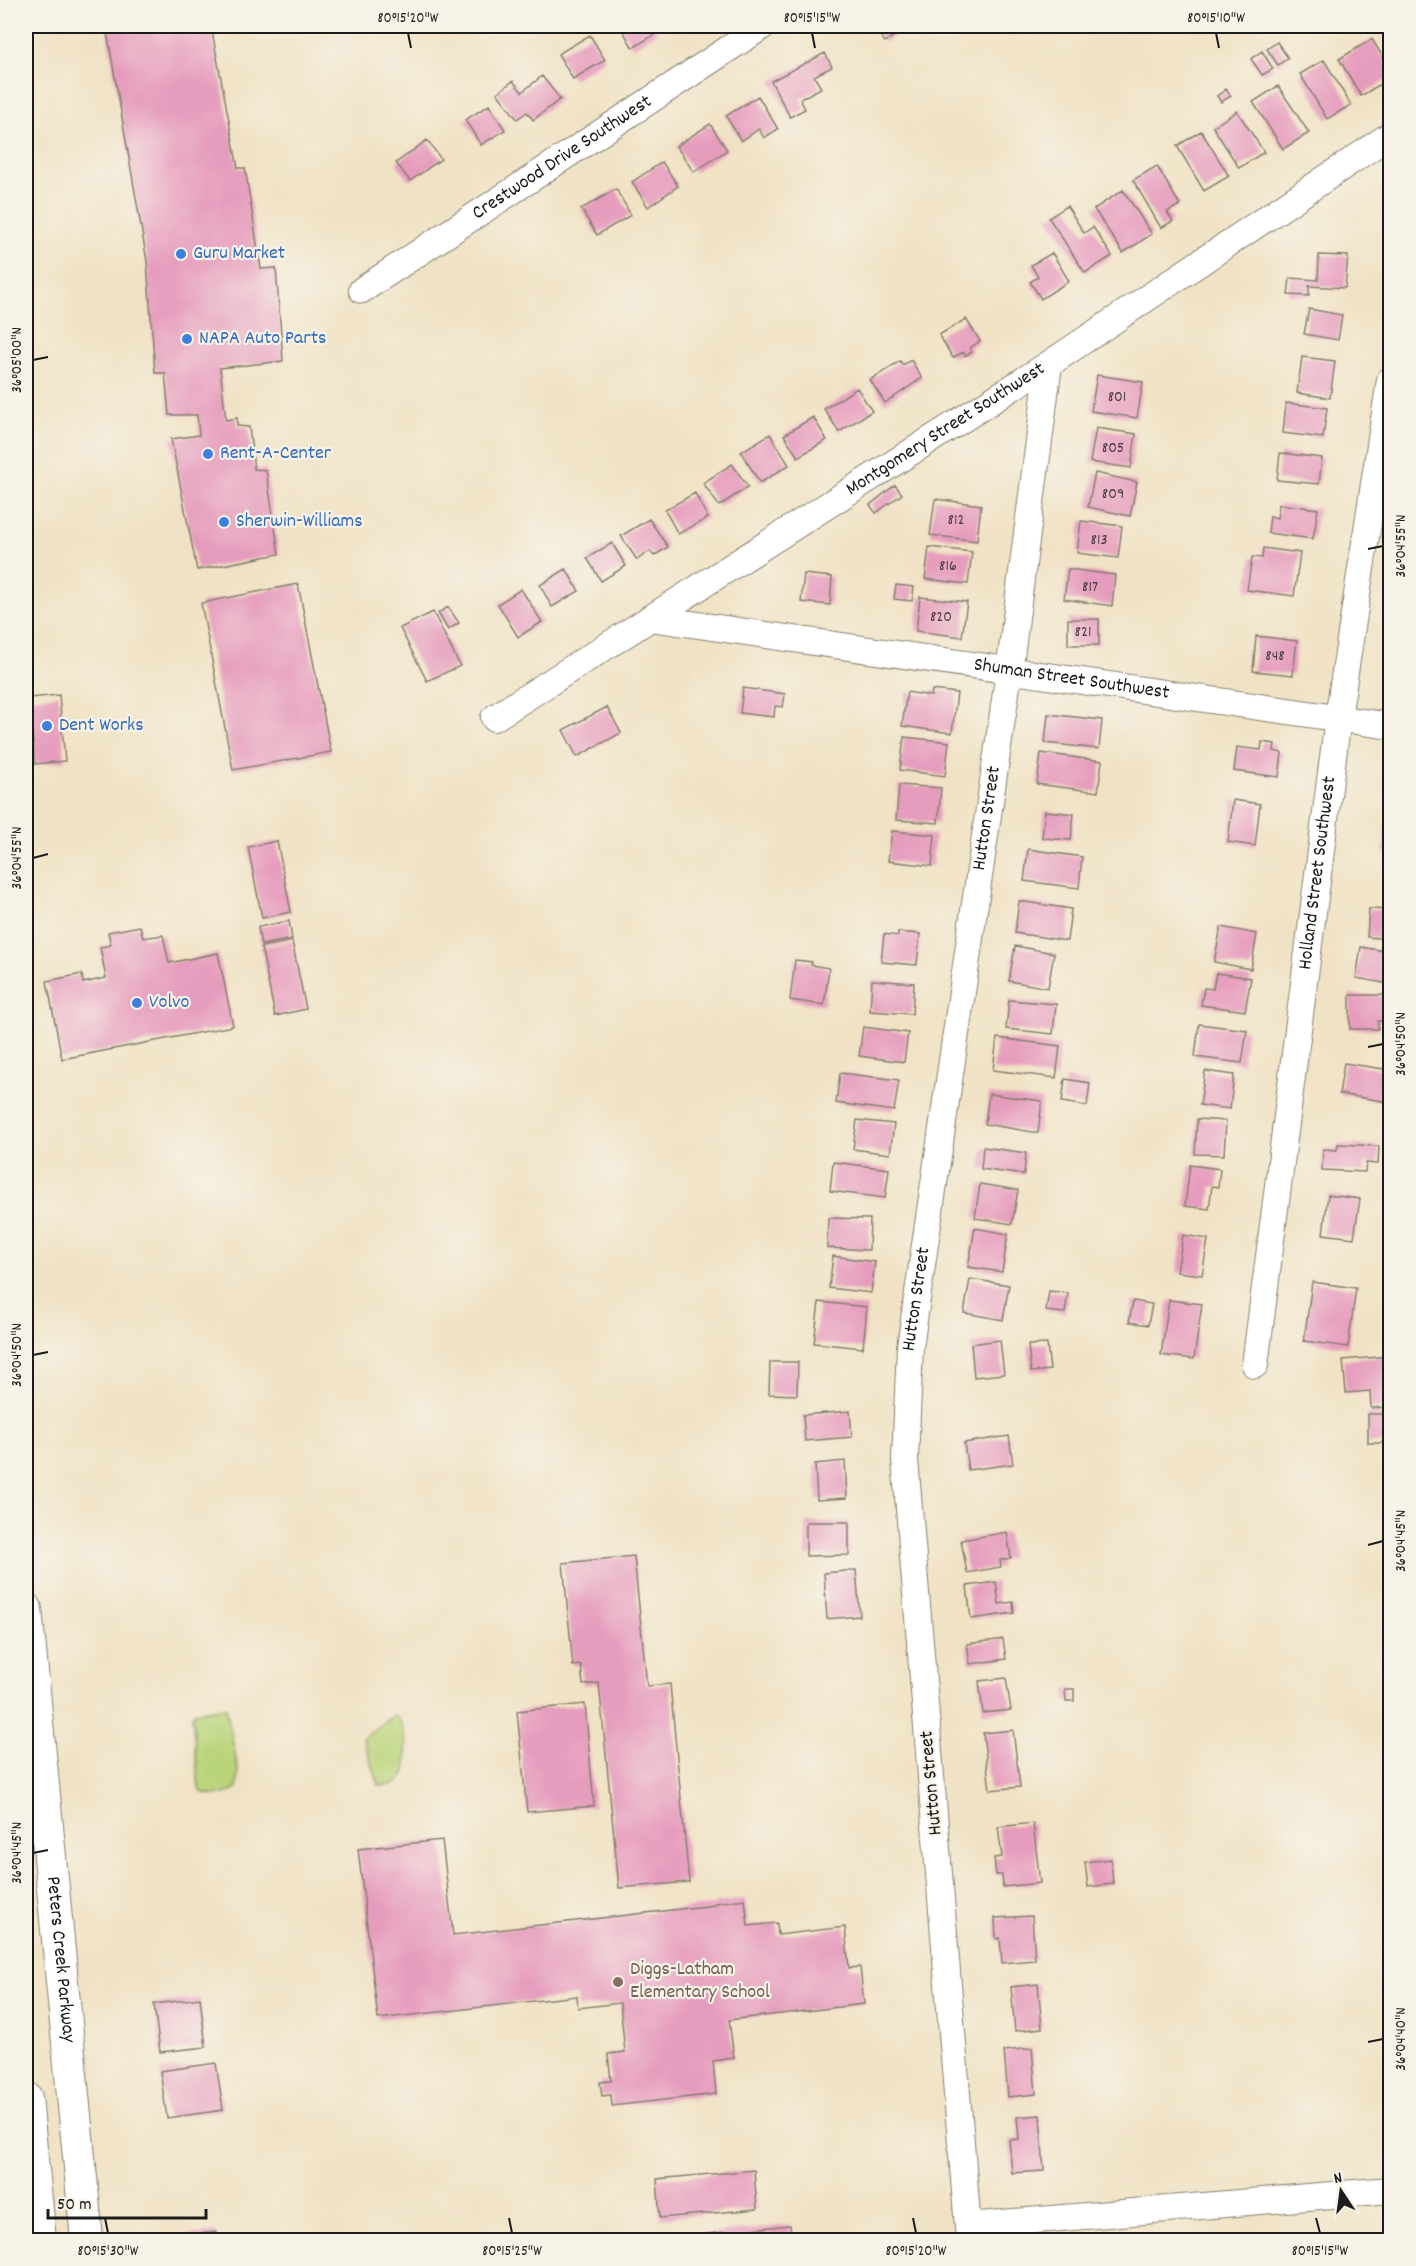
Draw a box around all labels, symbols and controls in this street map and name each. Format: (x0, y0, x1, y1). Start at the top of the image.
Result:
text: 80°15'20"W (378, 8, 439, 30)
text: 80°15'15"W (784, 8, 841, 30)
text: 80°15'10"W (1187, 8, 1245, 30)
street label: Crestwood Drive Southwest (467, 89, 658, 228)
place label: Guru Market (193, 240, 285, 268)
marker: Guru Market (174, 247, 188, 261)
place label: NAPA Auto Parts (199, 325, 326, 353)
text: 36°05'00"N (7, 327, 29, 393)
marker: NAPA Auto Parts (180, 332, 194, 346)
street label: Montgomery Street Southwest (841, 356, 1051, 504)
house number: 801 (1108, 386, 1126, 409)
house number: 805 (1102, 437, 1124, 460)
place label: Rent-A-Center (220, 440, 332, 468)
marker: Rent-A-Center (201, 447, 215, 461)
house number: 809 (1102, 483, 1124, 506)
place label: Sherwin-Williams (236, 508, 363, 536)
house number: 812 (948, 509, 964, 532)
marker: Sherwin-Williams (217, 515, 231, 529)
text: 36°04'55"N (1391, 515, 1413, 577)
house number: 813 (1090, 529, 1108, 552)
house number: 816 (939, 555, 957, 578)
house number: 817 (1082, 576, 1098, 599)
house number: 820 (930, 606, 952, 629)
house number: 821 (1075, 621, 1091, 644)
house number: 848 (1265, 645, 1285, 668)
street label: Shuman Street Southwest (972, 651, 1171, 708)
place label: Dent Works (59, 712, 144, 740)
marker: Dent Works (40, 719, 54, 733)
street label: Hutton Street (966, 764, 1009, 872)
street label: Holland Street Southwest (1292, 775, 1344, 972)
text: 36°04'55"N (7, 827, 29, 889)
place label: Volvo (149, 989, 190, 1017)
marker: Volvo (130, 996, 144, 1010)
text: 36°04'50"N (1391, 1012, 1413, 1076)
street label: Hutton Street (896, 1245, 938, 1353)
text: 36°04'50"N (7, 1323, 29, 1387)
text: 36°04'45"N (1391, 1510, 1413, 1572)
street label: Hutton Street (913, 1730, 951, 1836)
text: 36°04'45"N (7, 1822, 29, 1884)
street label: Peters Creek Parkway (38, 1875, 82, 2045)
place label: Diggs-Latham Elementary School (630, 1956, 770, 2007)
marker: Diggs-Latham Elementary School (611, 1975, 625, 1989)
text: 36°04'40"N (1391, 2007, 1413, 2071)
north arrow (1311, 2161, 1371, 2221)
text: N (1332, 2167, 1345, 2191)
scale bar (48, 2182, 206, 2220)
text: 50 m (57, 2193, 92, 2218)
text: 80°15'30"W (78, 2241, 139, 2263)
text: 80°15'25"W (482, 2241, 542, 2263)
text: 80°15'20"W (886, 2241, 947, 2263)
text: 80°15'15"W (1292, 2241, 1349, 2263)

